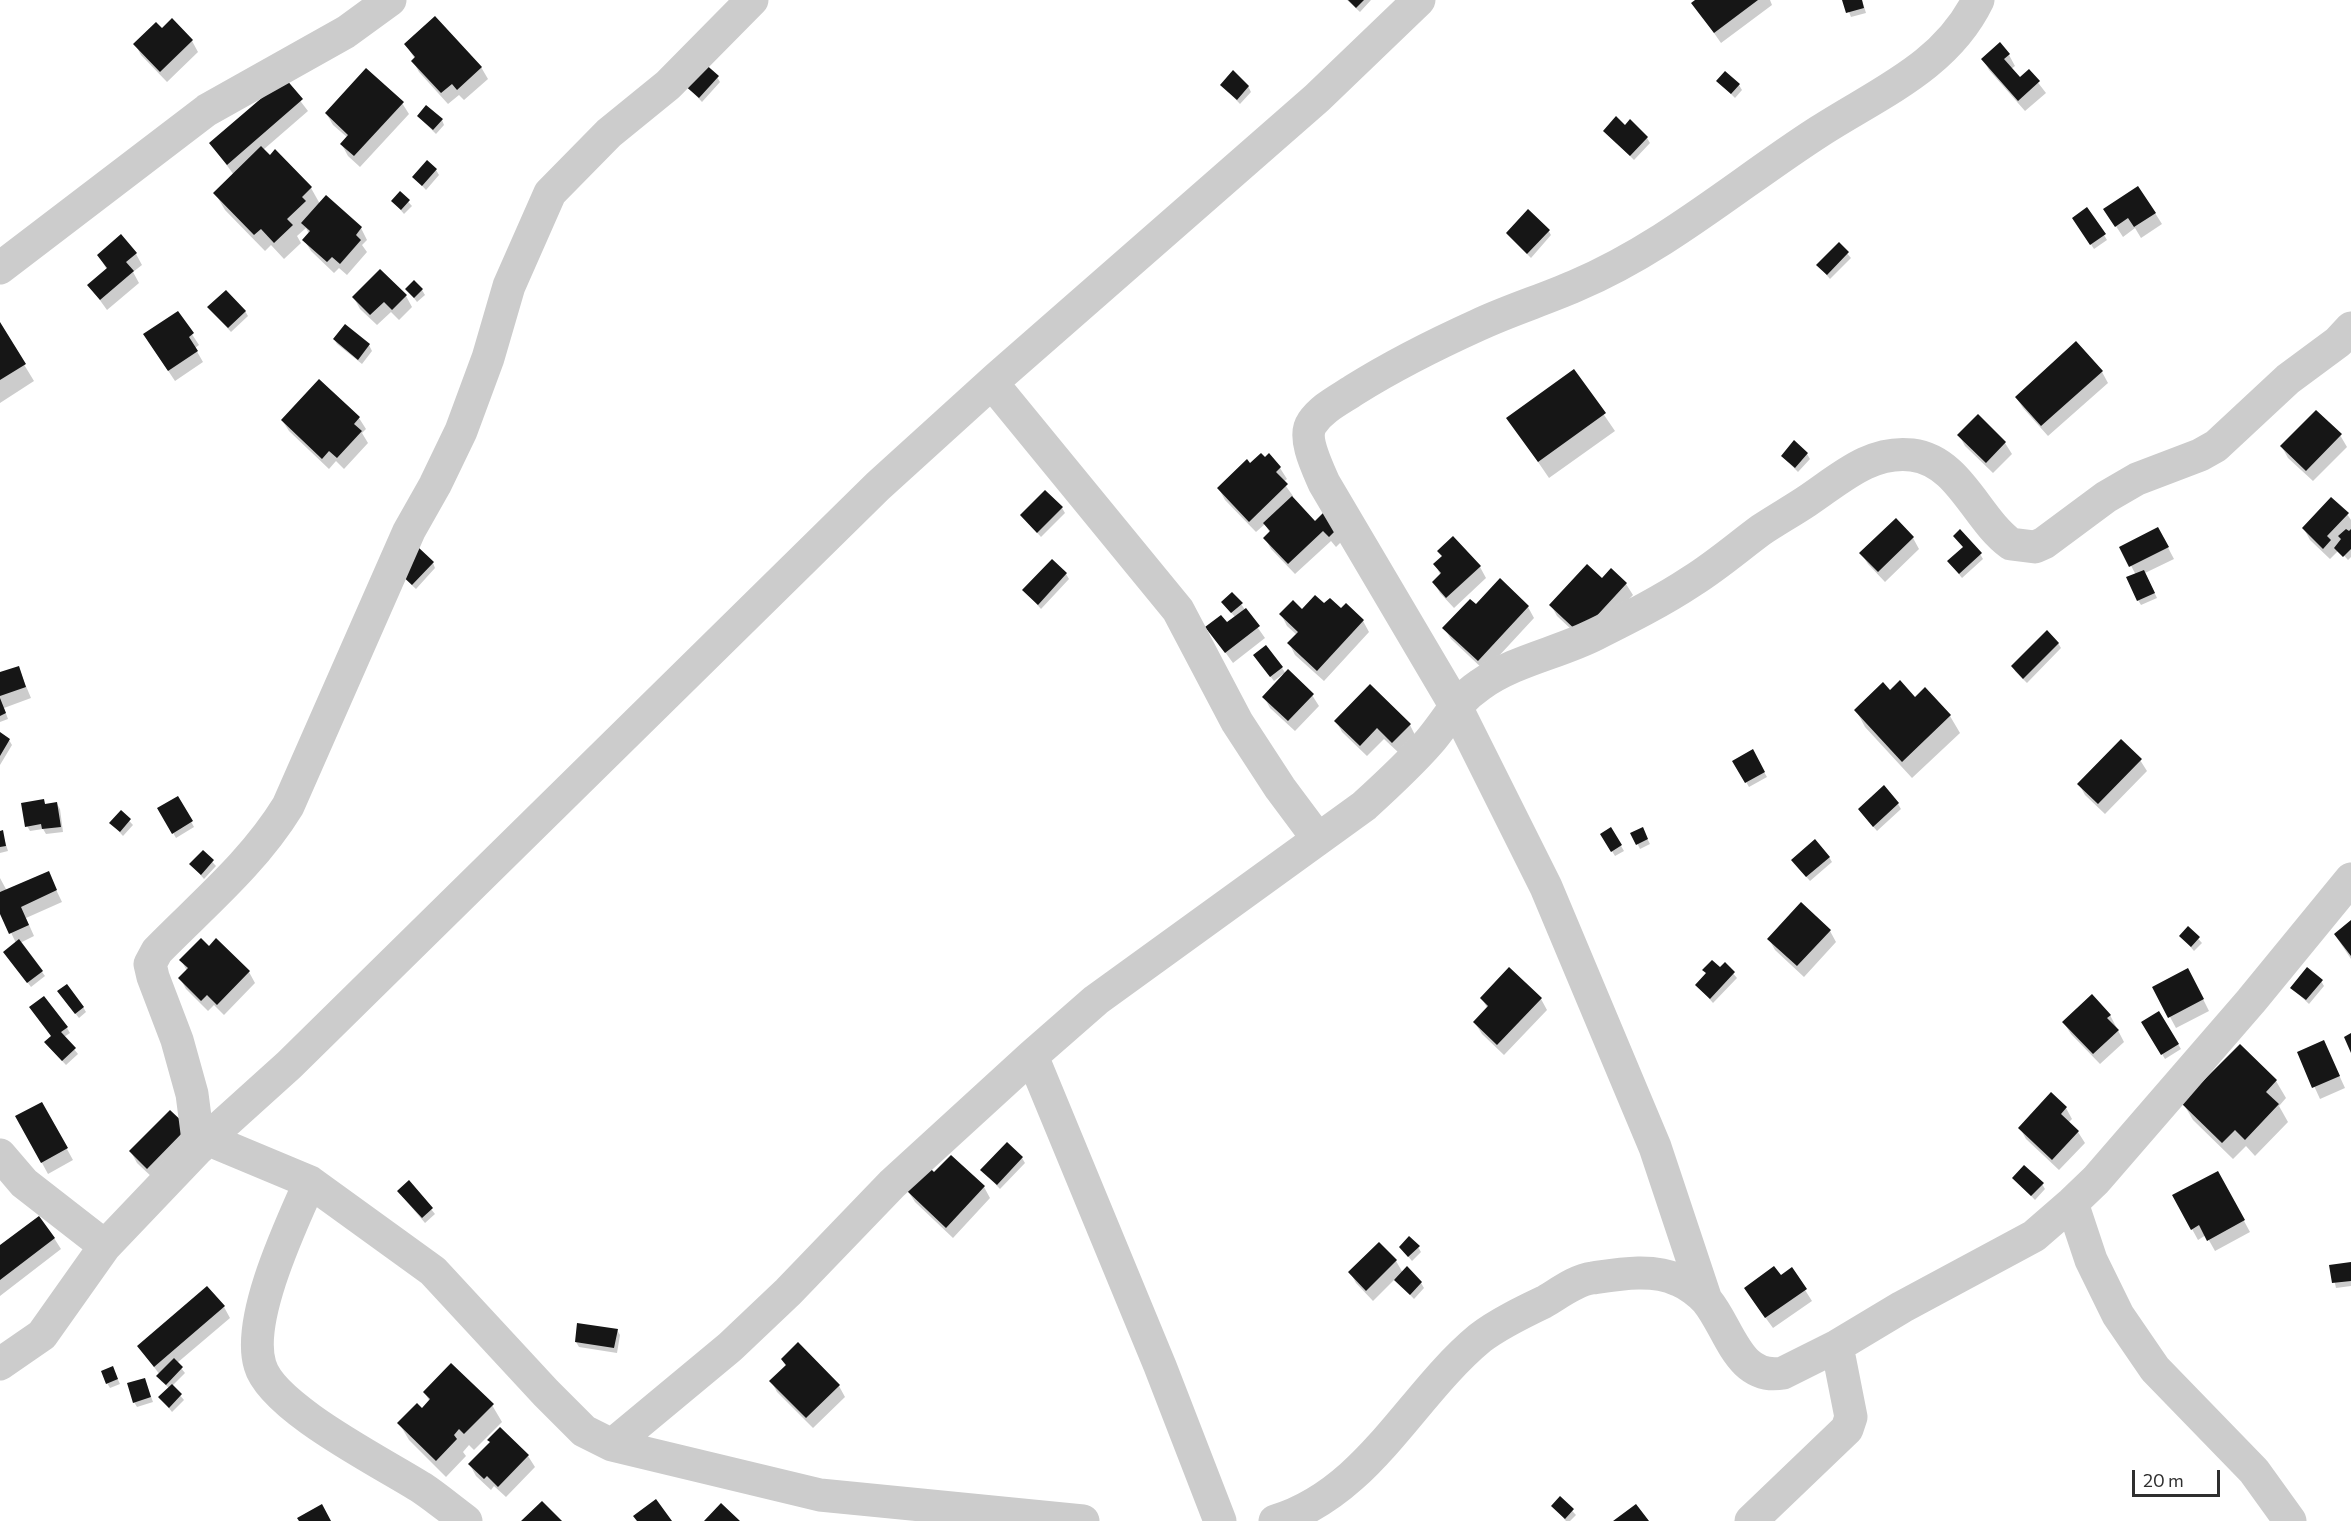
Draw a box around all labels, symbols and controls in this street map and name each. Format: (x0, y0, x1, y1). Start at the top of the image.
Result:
scale bar (2135, 1458, 2224, 1496)
text: 20 m (2143, 1469, 2184, 1491)

